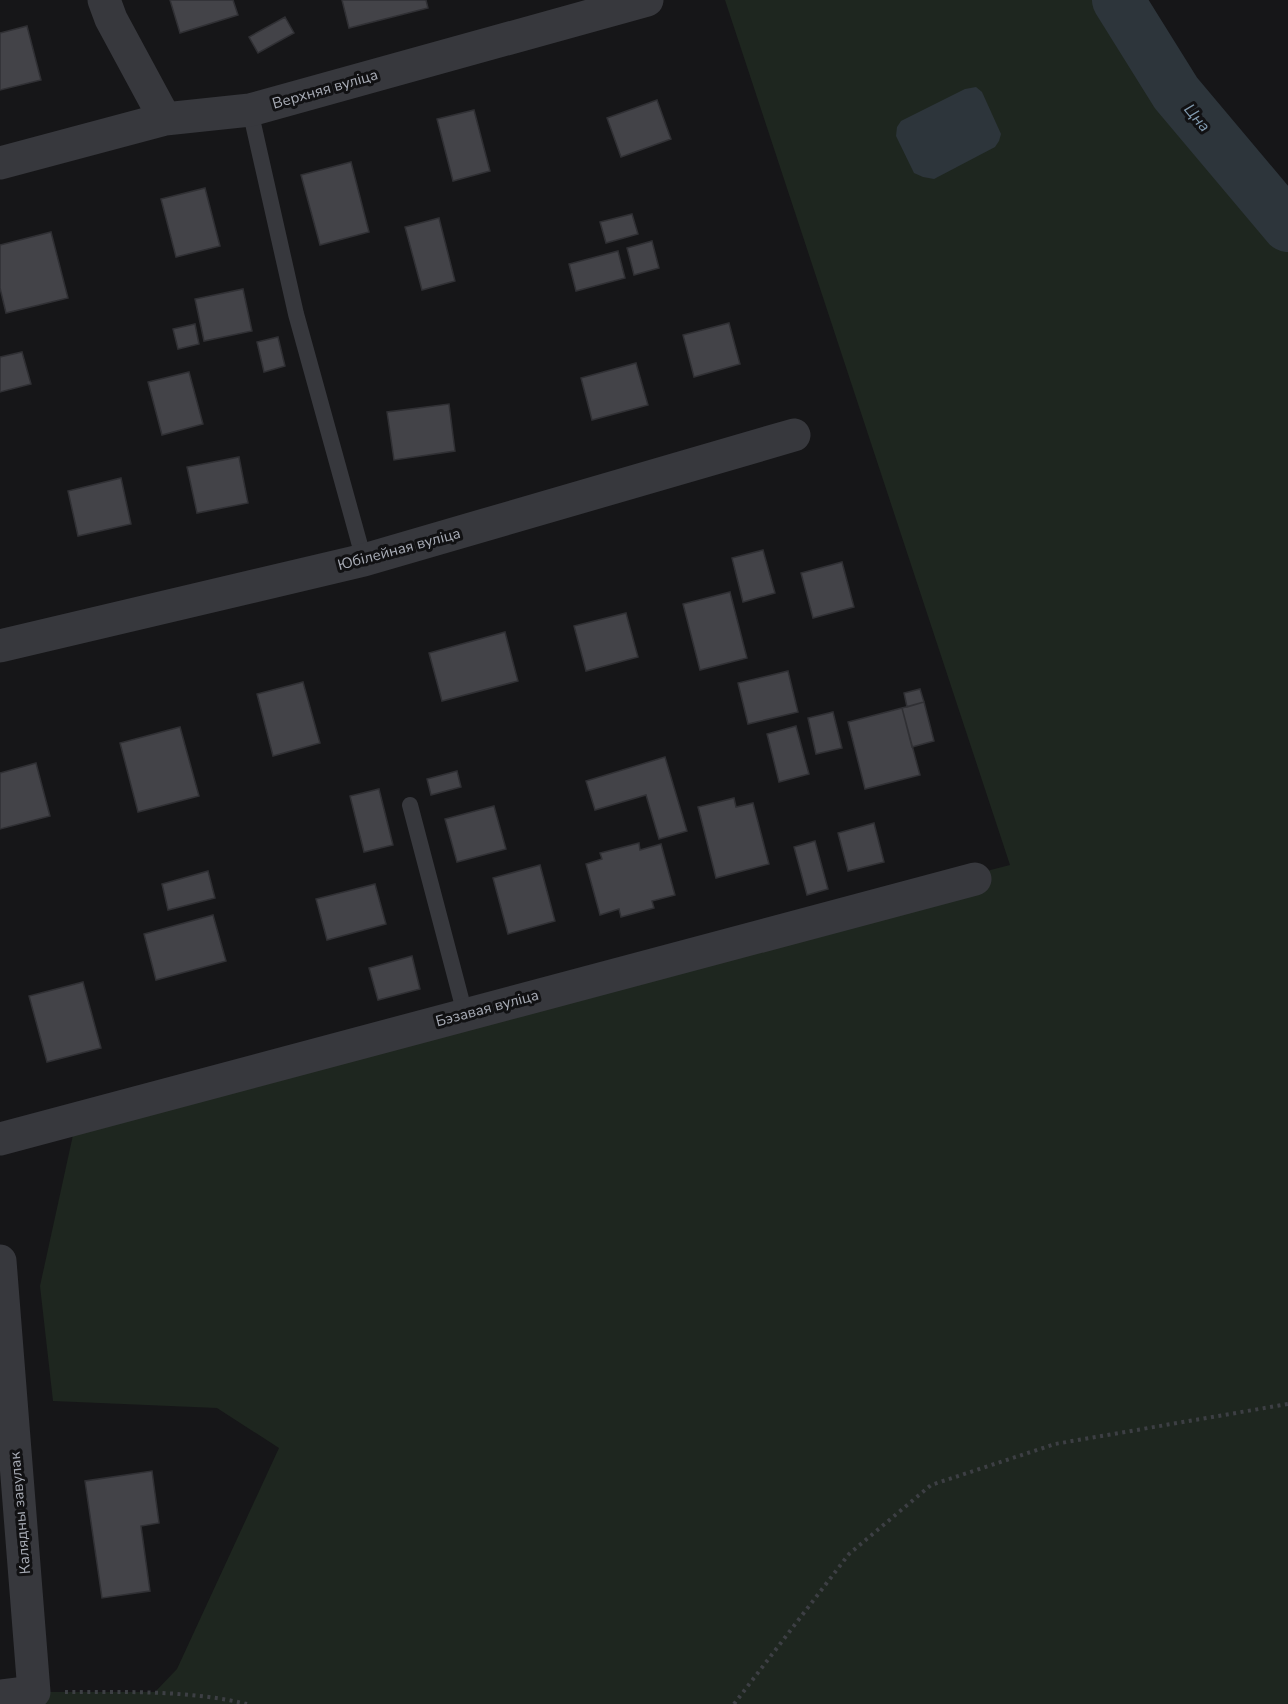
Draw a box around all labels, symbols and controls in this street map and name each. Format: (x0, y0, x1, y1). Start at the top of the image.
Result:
street label: Верхняя вуліца (270, 64, 380, 114)
water label: Цна (1179, 99, 1215, 137)
street label: Юбілейная вуліца (335, 523, 463, 575)
street label: Бэзавая вуліца (433, 985, 541, 1031)
street label: Калядны завулак (5, 1451, 35, 1575)

